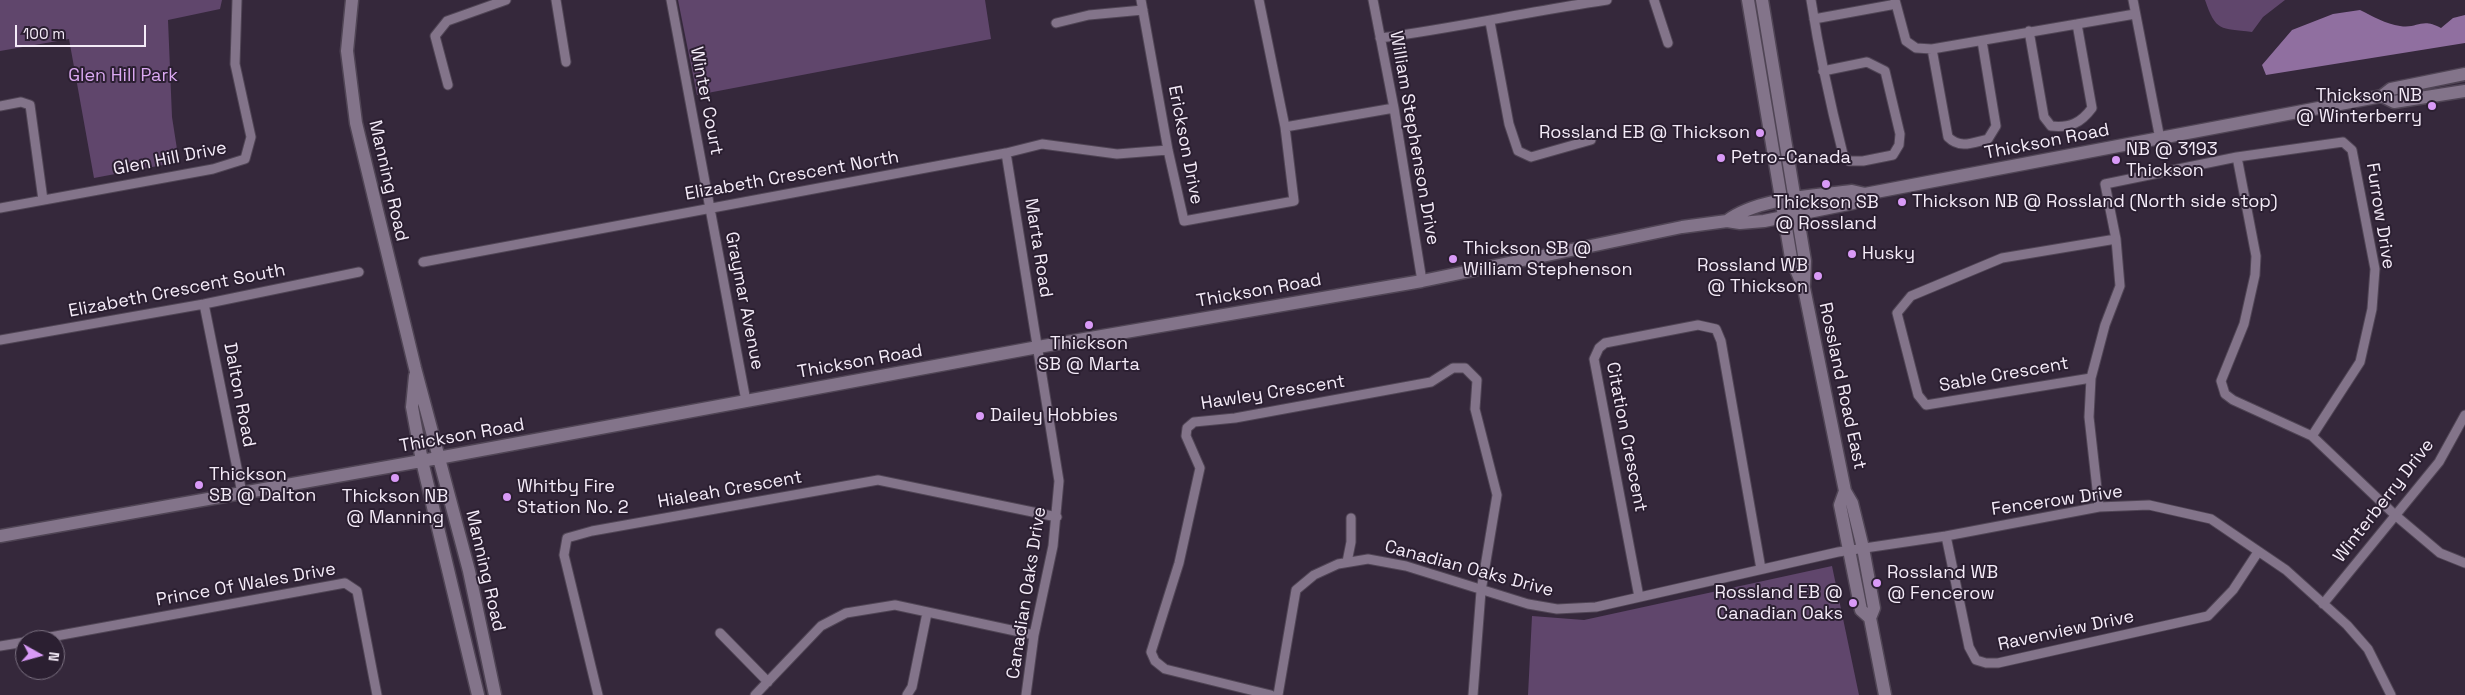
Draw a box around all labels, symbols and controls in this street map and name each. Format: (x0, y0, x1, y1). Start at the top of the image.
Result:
scale bar (18, 15, 149, 47)
text: 100 m (23, 24, 65, 43)
street label: William Stephenson Drive (1385, 29, 1443, 247)
street label: Winter Court (685, 45, 727, 157)
park label: Glen Hill Park (68, 65, 178, 87)
street label: Erickson Drive (1163, 84, 1207, 206)
place label: Thickson NB @ Winterberry (2296, 85, 2422, 128)
marker: Thickson NB @ Winterberry (2426, 100, 2438, 112)
street label: Manning Road (364, 118, 412, 244)
street label: Thickson Road (1983, 119, 2111, 165)
place label: Rossland EB @ Thickson (1539, 122, 1750, 144)
marker: Rossland EB @ Thickson (1754, 127, 1766, 139)
street label: Glen Hill Drive (111, 137, 229, 181)
place label: NB @ 3193 Thickson (2126, 139, 2218, 182)
street label: Elizabeth Crescent North (683, 147, 901, 205)
place label: Petro-Canada (1731, 147, 1851, 169)
marker: Petro-Canada (1715, 152, 1727, 164)
marker: NB @ 3193 Thickson (2110, 154, 2122, 166)
street label: Furrow Drive (2361, 161, 2399, 271)
marker: Thickson SB @ Rossland (1820, 178, 1832, 190)
place label: Thickson NB @ Rossland (North side stop) (1912, 191, 2277, 213)
place label: Thickson SB @ Rossland (1773, 192, 1879, 234)
marker: Thickson NB @ Rossland (North side stop) (1896, 196, 1908, 208)
street label: Marta Road (1020, 197, 1056, 299)
street label: Graymar Avenue (720, 230, 768, 372)
place label: Thickson SB @ William Stephenson (1463, 238, 1632, 280)
place label: Husky (1862, 243, 1915, 265)
marker: Husky (1846, 248, 1858, 260)
marker: Thickson SB @ William Stephenson (1447, 253, 1459, 265)
place label: Rossland WB @ Thickson (1697, 255, 1808, 298)
street label: Elizabeth Crescent South (67, 259, 287, 323)
street label: Thickson Road (1195, 269, 1323, 313)
marker: Rossland WB @ Thickson (1812, 270, 1824, 282)
street label: Rossland Road East (1814, 300, 1870, 472)
marker: Thickson SB @ Marta (1083, 319, 1095, 331)
place label: Thickson SB @ Marta (1038, 333, 1140, 376)
street label: Thickson Road (796, 340, 924, 384)
street label: Dalton Road (218, 341, 260, 449)
street label: Sable Crescent (1937, 353, 2071, 397)
street label: Citation Crescent (1601, 360, 1651, 514)
street label: Hawley Crescent (1199, 371, 1347, 415)
place label: Dailey Hobbies (990, 405, 1118, 427)
marker: Dailey Hobbies (974, 410, 986, 422)
street label: Thickson Road (398, 414, 526, 458)
street label: Winterberry Drive (2329, 435, 2439, 567)
place label: Thickson SB @ Dalton (209, 464, 316, 506)
street label: Hialeah Crescent (656, 467, 804, 513)
marker: Thickson NB @ Manning (389, 472, 401, 484)
place label: Whitby Fire Station No. 2 (517, 476, 628, 518)
marker: Thickson SB @ Dalton (193, 479, 205, 491)
street label: Fencerow Drive (1990, 481, 2124, 521)
place label: Thickson NB @ Manning (342, 486, 448, 528)
marker: Whitby Fire Station No. 2 (501, 491, 513, 503)
street label: Canadian Oaks Drive (1003, 505, 1051, 681)
street label: Manning Road (461, 508, 509, 634)
street label: Canadian Oaks Drive (1382, 536, 1556, 602)
street label: Prince Of Wales Drive (155, 559, 337, 611)
place label: Rossland WB @ Fencerow (1887, 562, 1998, 604)
marker: Rossland WB @ Fencerow (1871, 577, 1883, 589)
place label: Rossland EB @ Canadian Oaks (1714, 582, 1843, 624)
marker: Rossland EB @ Canadian Oaks (1847, 597, 1859, 609)
street label: Ravenview Drive (1996, 606, 2136, 656)
north arrow (15, 630, 65, 680)
text: N (44, 651, 63, 662)

